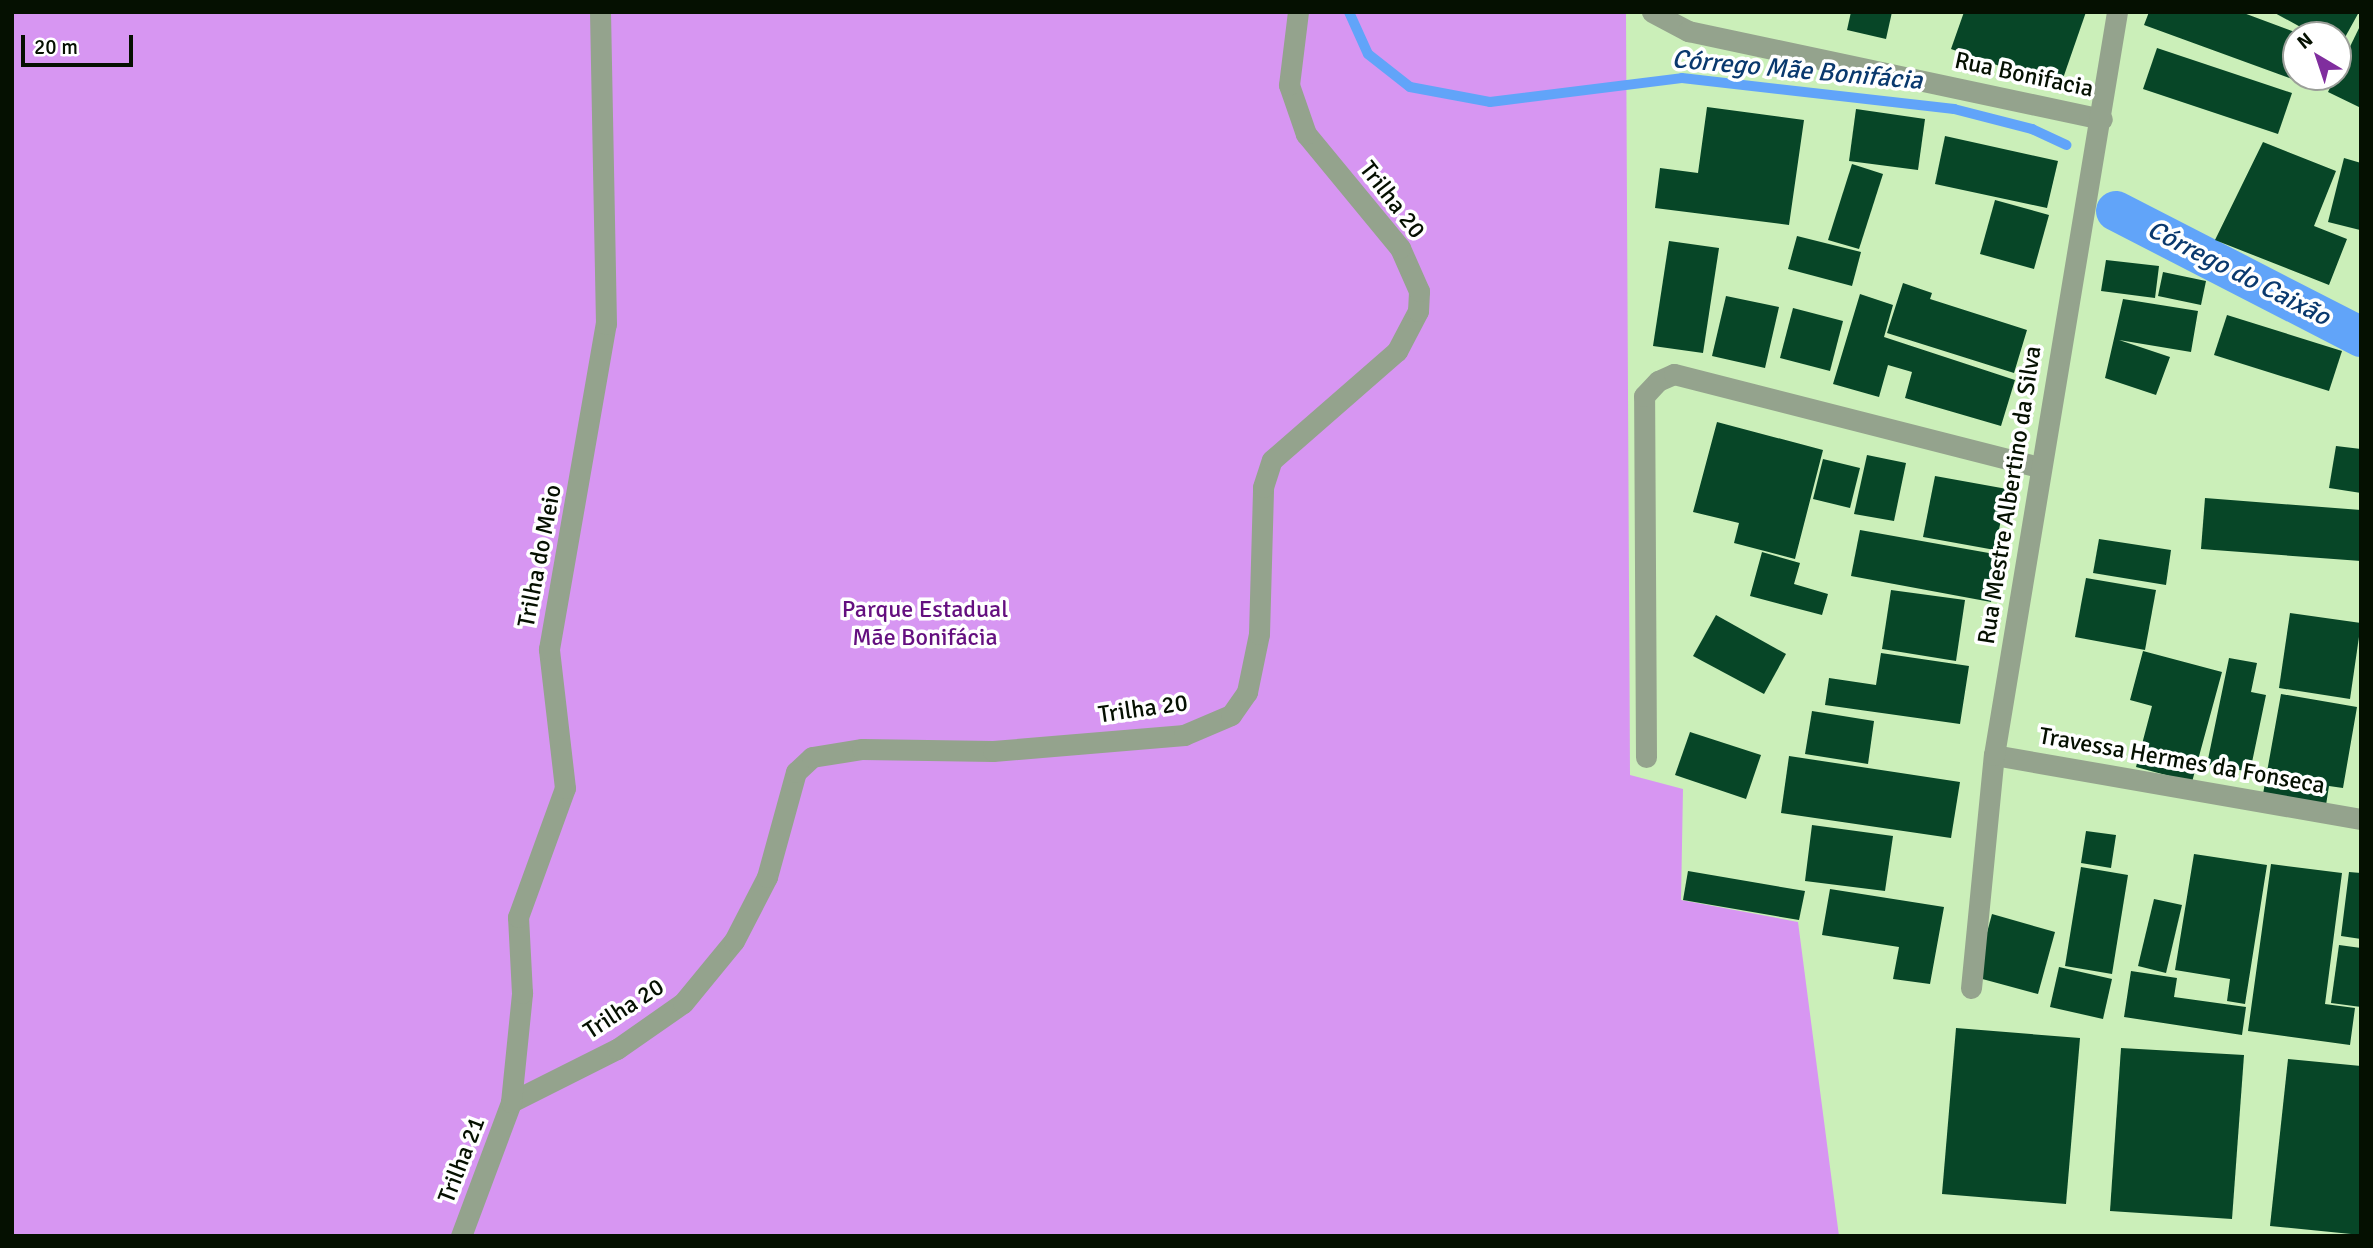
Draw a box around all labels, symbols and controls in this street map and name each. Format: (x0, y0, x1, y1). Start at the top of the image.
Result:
scale bar (24, 21, 136, 65)
north arrow (2282, 21, 2352, 91)
text: N (2292, 28, 2318, 55)
text: 20 m (34, 34, 78, 60)
water label: Córrego Mãe Bonifácia (1670, 45, 1924, 97)
street label: Rua Bonifacia (1952, 46, 2096, 104)
street label: Trilha 20 (1353, 156, 1431, 244)
water label: Córrego do Caixão (2142, 215, 2334, 333)
street label: Rua Mestre Albertino da Silva (1972, 344, 2048, 646)
street label: Trilha do Meio (512, 482, 568, 630)
park label: Parque Estadual Mãe Bonifácia (842, 596, 1008, 652)
street label: Trilha 20 (1096, 688, 1190, 730)
street label: Travessa Hermes da Fonseca (2037, 722, 2327, 800)
street label: Trilha 20 (578, 972, 670, 1046)
street label: Trilha 21 (432, 1113, 492, 1207)

